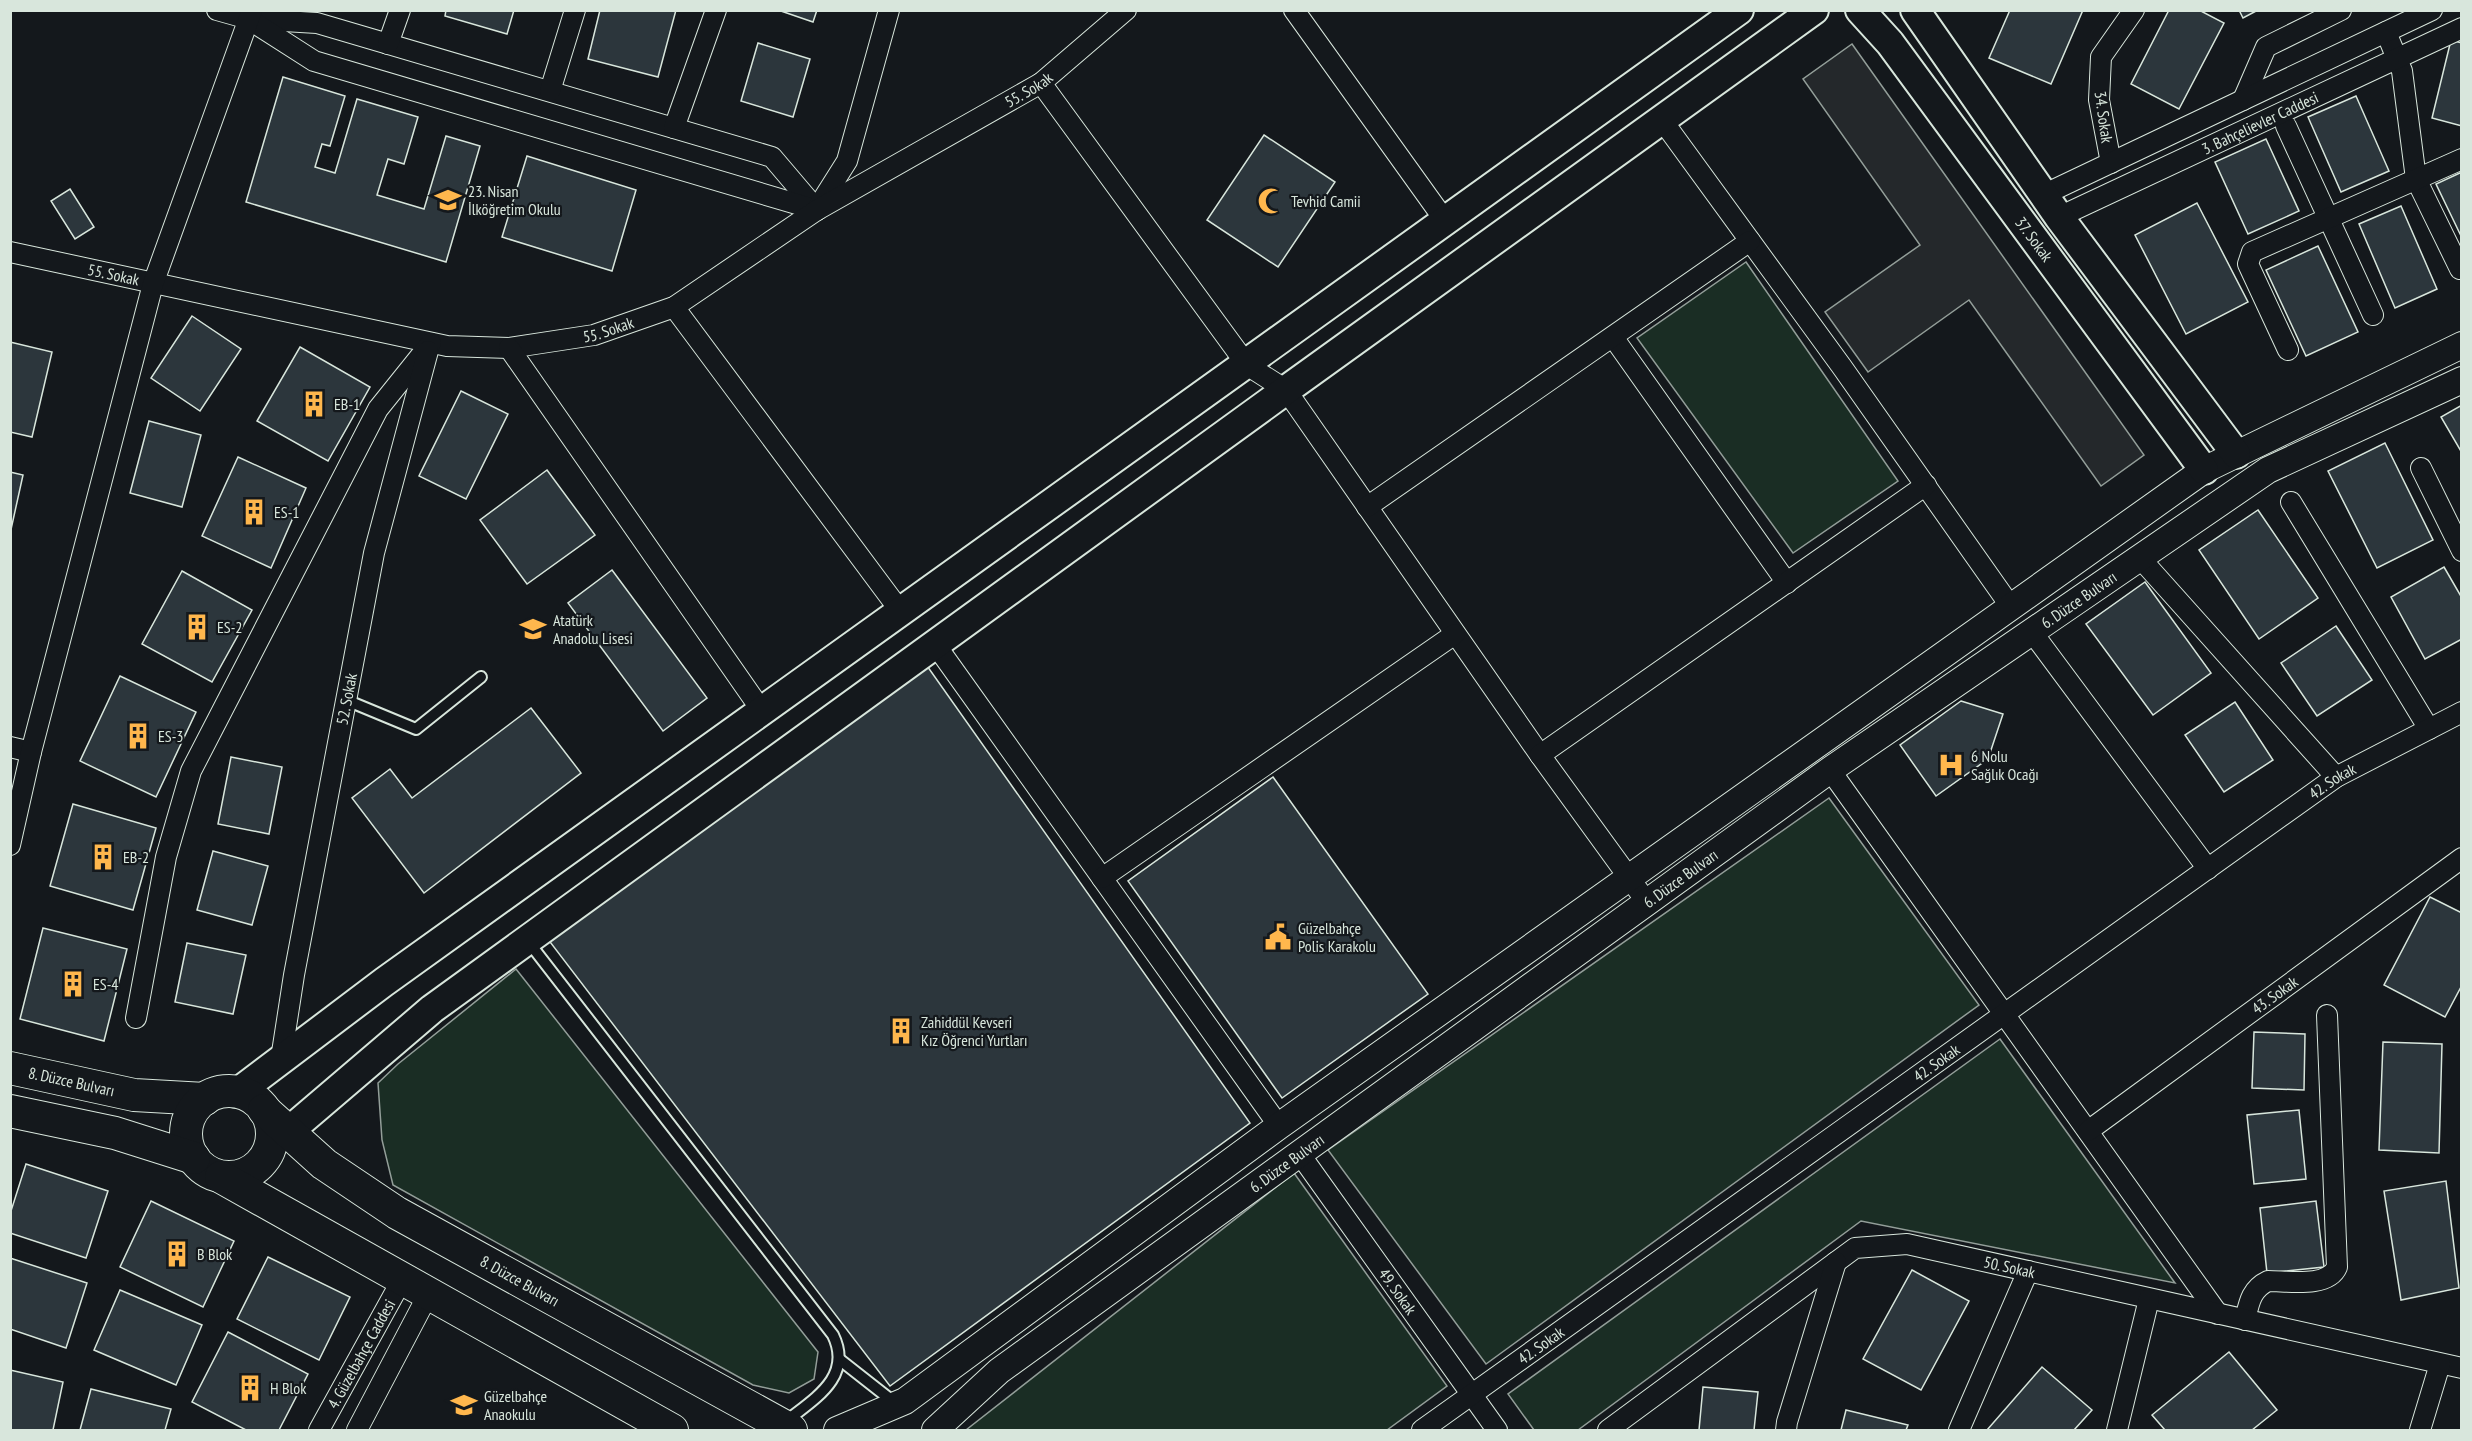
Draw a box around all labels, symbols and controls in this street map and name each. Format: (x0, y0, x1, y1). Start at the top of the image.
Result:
street label: 55. Sokak (1001, 67, 1057, 112)
street label: 3. Bahçelievler Caddesi (2199, 87, 2321, 159)
street label: 34. Sokak (2090, 90, 2118, 145)
place label: 23. Nisan İlköğretim Okulu (468, 181, 561, 219)
school or university icon: 23. Nisan İlköğretim Okulu (433, 185, 463, 215)
mosque icon: Tevhid Camii (1256, 186, 1286, 216)
place label: Tevhid Camii (1291, 191, 1361, 211)
street label: 37. Sokak (2011, 213, 2058, 266)
street label: 55. Sokak (86, 259, 142, 290)
street label: 55. Sokak (581, 312, 637, 347)
building icon: EB-1 (299, 389, 329, 419)
place label: EB-1 (334, 394, 360, 414)
building icon: ES-1 (239, 497, 269, 527)
place label: ES-1 (274, 502, 300, 522)
street label: 6. Düzce Bulvarı (2037, 567, 2120, 633)
place label: Atatürk Anadolu Lisesi (553, 610, 633, 648)
building icon: ES-2 (182, 612, 212, 642)
school or university icon: Atatürk Anadolu Lisesi (518, 614, 548, 644)
place label: ES-2 (217, 617, 243, 637)
street label: 52. Sokak (332, 671, 361, 726)
building icon: ES-3 (123, 721, 153, 751)
place label: ES-3 (158, 726, 184, 746)
place label: 6 Nolu Sağlık Ocağı (1971, 746, 2039, 784)
hospital icon: 6 Nolu Sağlık Ocağı (1936, 750, 1966, 780)
street label: 42. Sokak (2305, 758, 2360, 803)
building icon: EB-2 (88, 842, 118, 872)
street label: 6. Düzce Bulvarı (1639, 844, 1722, 912)
place label: EB-2 (123, 847, 149, 867)
place label: Güzelbahçe Polis Karakolu (1298, 918, 1376, 956)
public building icon: Güzelbahçe Polis Karakolu (1263, 922, 1293, 952)
building icon: ES-4 (58, 969, 88, 999)
street label: 43. Sokak (2248, 971, 2302, 1018)
place label: ES-4 (93, 974, 119, 994)
place label: Zahiddül Kevseri Kız Öğrenci Yurtları (921, 1012, 1027, 1050)
building icon: Zahiddül Kevseri Kız Öğrenci Yurtları (886, 1016, 916, 1046)
street label: 42. Sokak (1909, 1039, 1964, 1086)
street label: 8. Düzce Bulvarı (27, 1062, 116, 1100)
street label: 6. Düzce Bulvarı (1245, 1129, 1328, 1197)
building icon: B Blok (162, 1239, 192, 1269)
place label: B Blok (197, 1244, 233, 1264)
street label: 8. Düzce Bulvarı (477, 1251, 563, 1311)
street label: 50. Sokak (1982, 1251, 2038, 1283)
street label: 49. Sokak (1375, 1264, 1422, 1319)
street label: 4. Güzelbahçe Caddesi (323, 1296, 399, 1412)
street label: 42. Sokak (1514, 1321, 1568, 1368)
building icon: H Blok (235, 1373, 265, 1403)
place label: H Blok (270, 1378, 307, 1398)
place label: Güzelbahçe Anaokulu (484, 1386, 547, 1424)
school or university icon: Güzelbahçe Anaokulu (449, 1390, 479, 1420)

